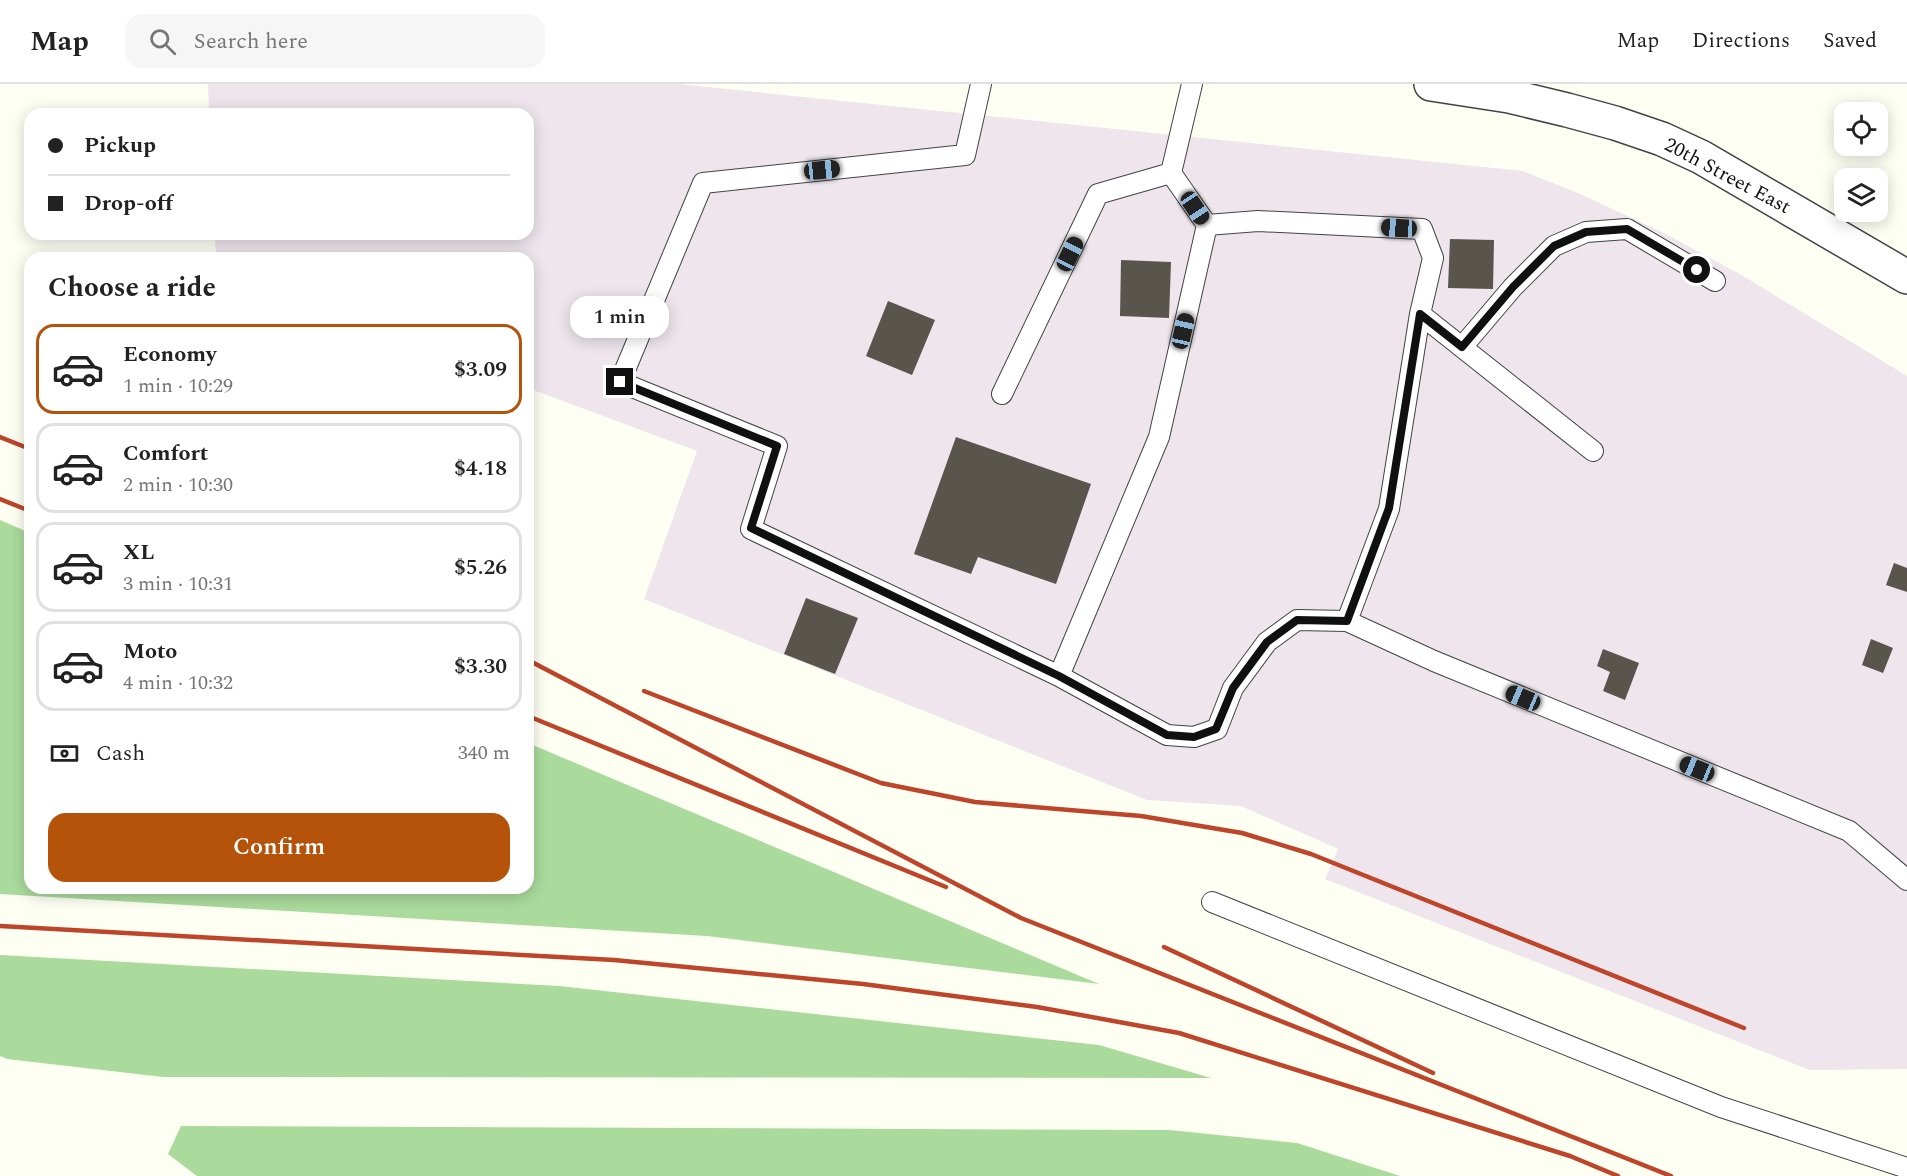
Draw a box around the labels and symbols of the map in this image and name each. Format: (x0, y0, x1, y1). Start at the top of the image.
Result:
street label: 20th Street East (1659, 130, 1796, 222)
car (803, 159, 841, 181)
car (1177, 188, 1213, 228)
car (1381, 218, 1417, 238)
car (1054, 234, 1086, 274)
route start (1683, 256, 1710, 283)
callout: 1 min (570, 295, 670, 337)
car (1170, 311, 1196, 351)
route end (606, 368, 633, 395)
car (1503, 683, 1543, 713)
car (1677, 754, 1717, 784)

